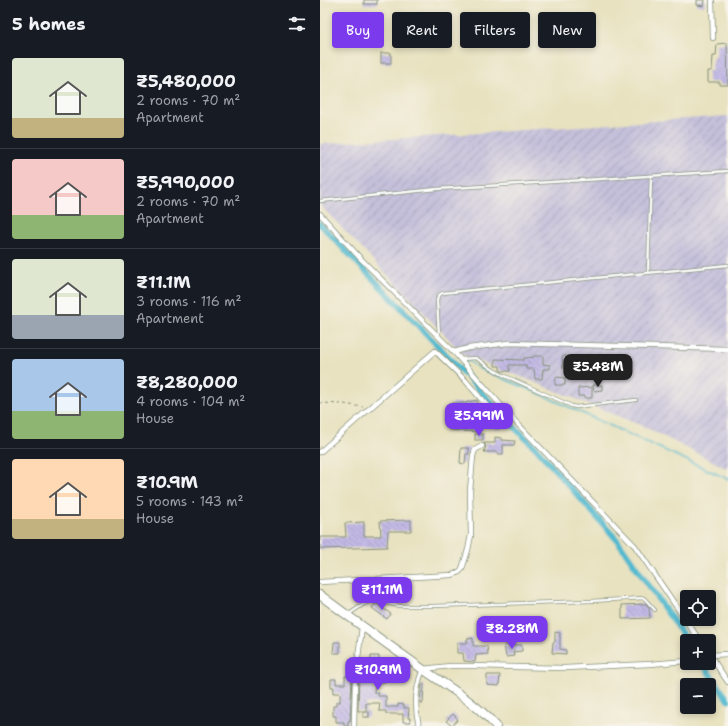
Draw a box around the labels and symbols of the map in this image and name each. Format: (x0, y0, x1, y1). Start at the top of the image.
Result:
pin: ₹5.48M (565, 354, 631, 388)
pin: ₹5.99M (446, 403, 512, 437)
pin: ₹11.1M (349, 577, 415, 611)
pin: ₹8.28M (479, 616, 545, 650)
pin: ₹10.9M (345, 657, 411, 691)

